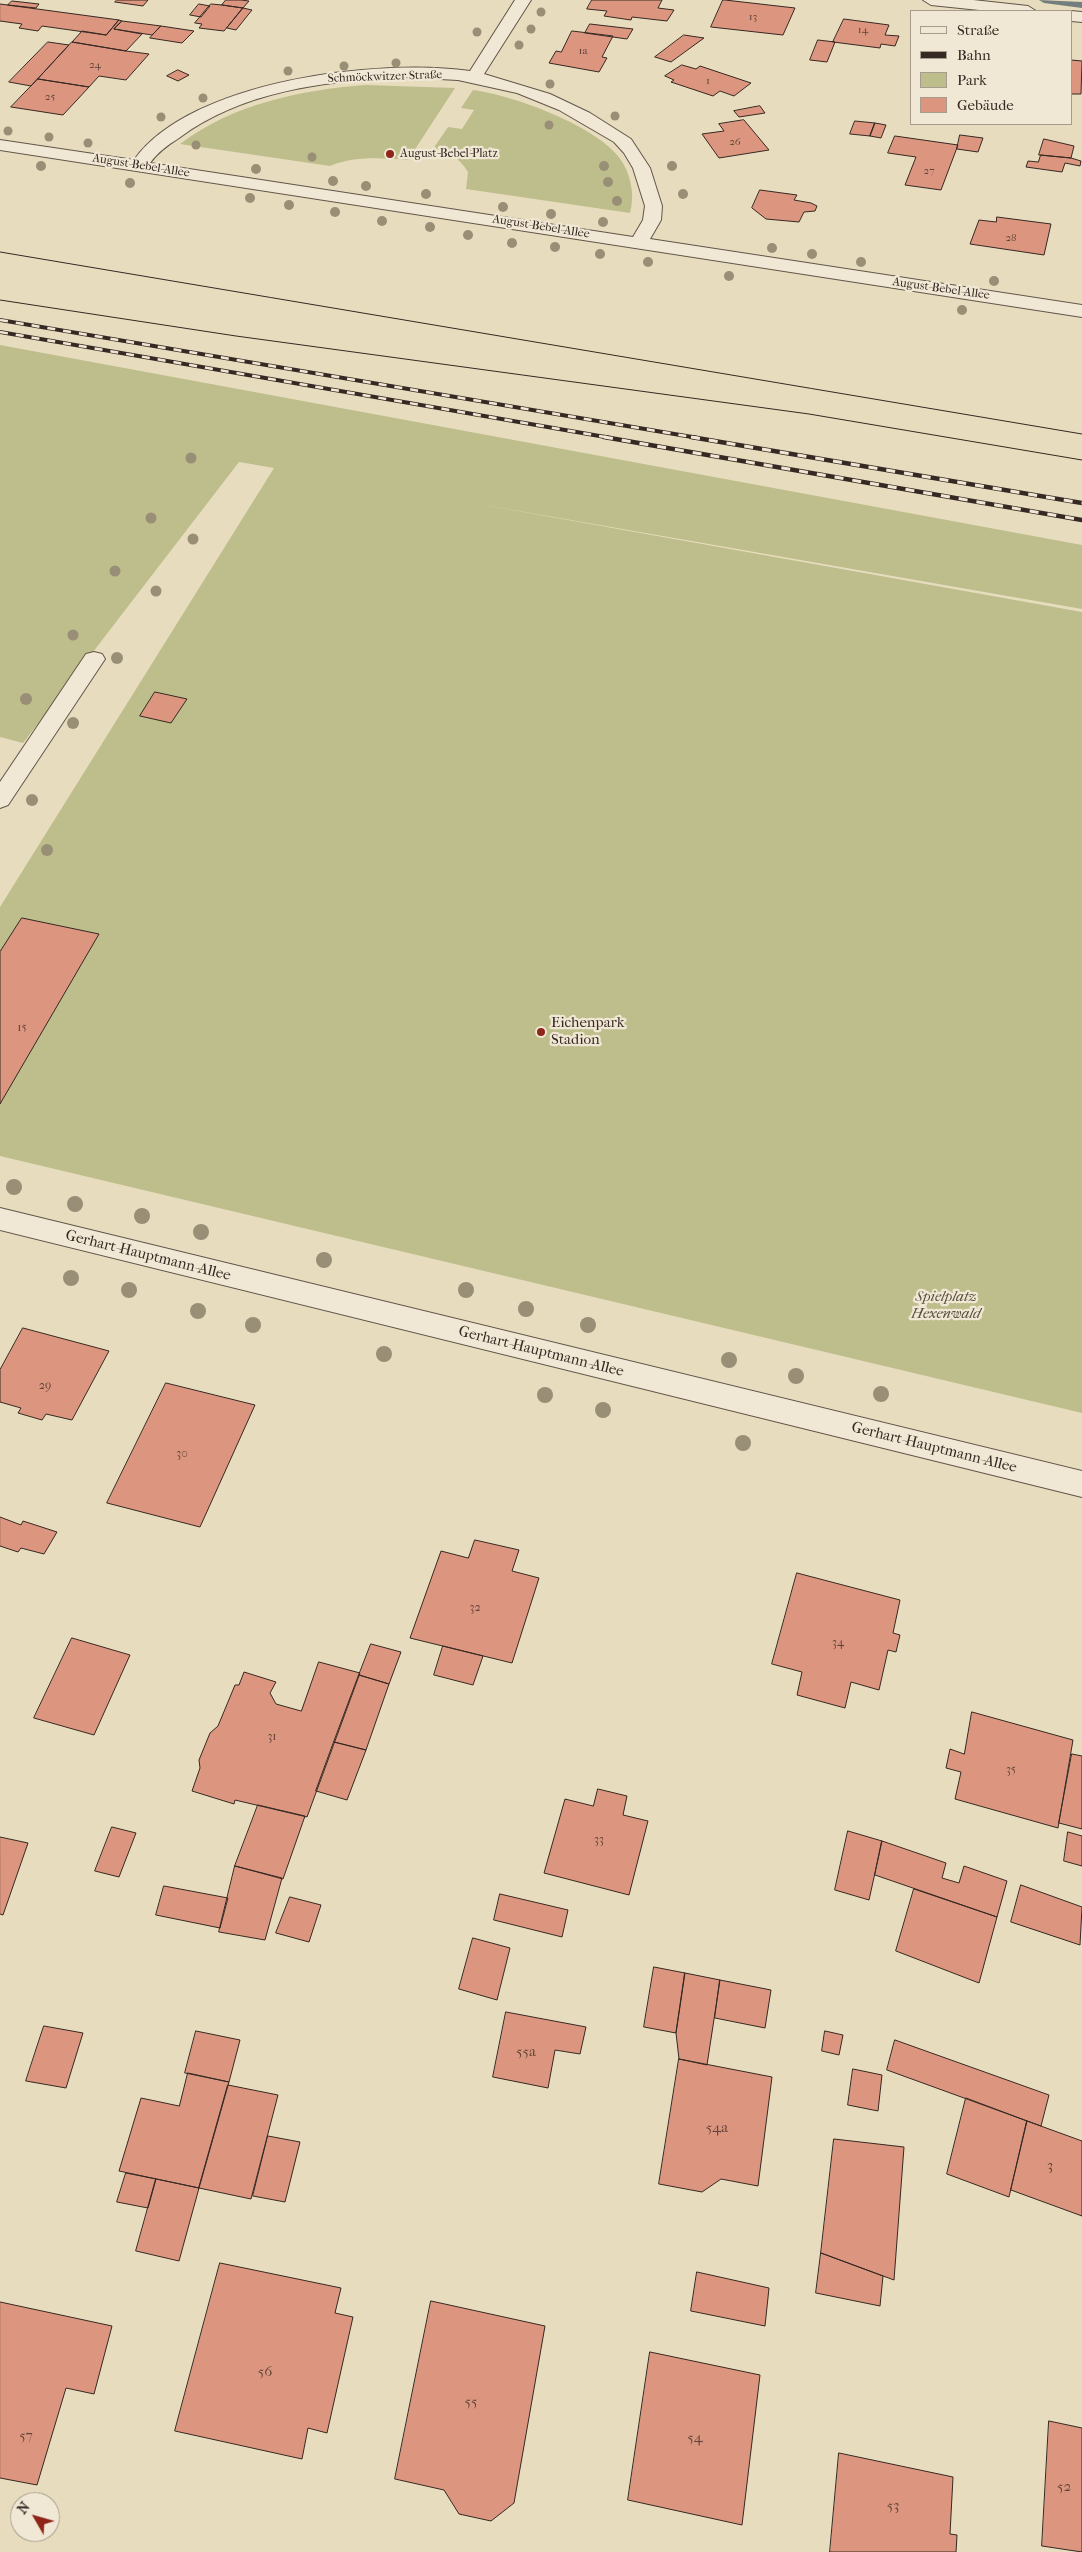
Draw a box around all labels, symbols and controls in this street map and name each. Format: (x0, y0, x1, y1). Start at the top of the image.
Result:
house number: 13 (749, 10, 757, 24)
legend (910, 10, 1072, 125)
text: Straße (957, 21, 999, 39)
house number: 14 (858, 23, 868, 37)
house number: 1a (578, 44, 588, 58)
text: Bahn (957, 46, 991, 64)
house number: 24 (89, 58, 101, 72)
street label: Schmöckwitzer Straße (327, 68, 443, 86)
text: Park (957, 71, 987, 89)
house number: 1 (706, 74, 710, 88)
house number: 25 (45, 90, 55, 104)
text: Gebäude (957, 96, 1014, 114)
house number: 26 (729, 135, 741, 149)
place label: August-Bebel-Platz (400, 147, 498, 161)
marker: August-Bebel-Platz (384, 148, 396, 160)
street label: August-Bebel-Allee (91, 151, 191, 181)
house number: 27 (924, 164, 934, 178)
street label: August-Bebel-Allee (491, 212, 591, 242)
house number: 28 (1005, 231, 1017, 245)
street label: August-Bebel-Allee (891, 275, 991, 303)
place label: Eichenpark Stadion (551, 1014, 625, 1049)
house number: 15 (17, 1021, 27, 1035)
marker: Eichenpark Stadion (535, 1026, 547, 1038)
street label: Gerhart-Hauptmann-Allee (64, 1227, 232, 1285)
park label: Spielplatz Hexenwald (911, 1288, 981, 1323)
street label: Gerhart-Hauptmann-Allee (457, 1323, 625, 1381)
house number: 29 (39, 1379, 51, 1393)
street label: Gerhart-Hauptmann-Allee (850, 1419, 1018, 1477)
house number: 30 (176, 1447, 188, 1461)
house number: 32 (469, 1601, 481, 1615)
house number: 34 (832, 1636, 844, 1650)
house number: 31 (267, 1730, 277, 1744)
house number: 35 (1006, 1763, 1016, 1777)
house number: 33 (594, 1833, 604, 1847)
house number: 55a (516, 2043, 536, 2061)
house number: 54a (706, 2119, 728, 2137)
house number: 3 (1047, 2157, 1053, 2175)
house number: 56 (258, 2363, 272, 2381)
house number: 55 (465, 2393, 477, 2411)
house number: 57 (19, 2427, 33, 2445)
house number: 54 (687, 2429, 703, 2447)
house number: 52 (1057, 2478, 1071, 2496)
north arrow (10, 2492, 60, 2542)
house number: 53 (887, 2497, 899, 2515)
text: N (14, 2499, 34, 2517)

